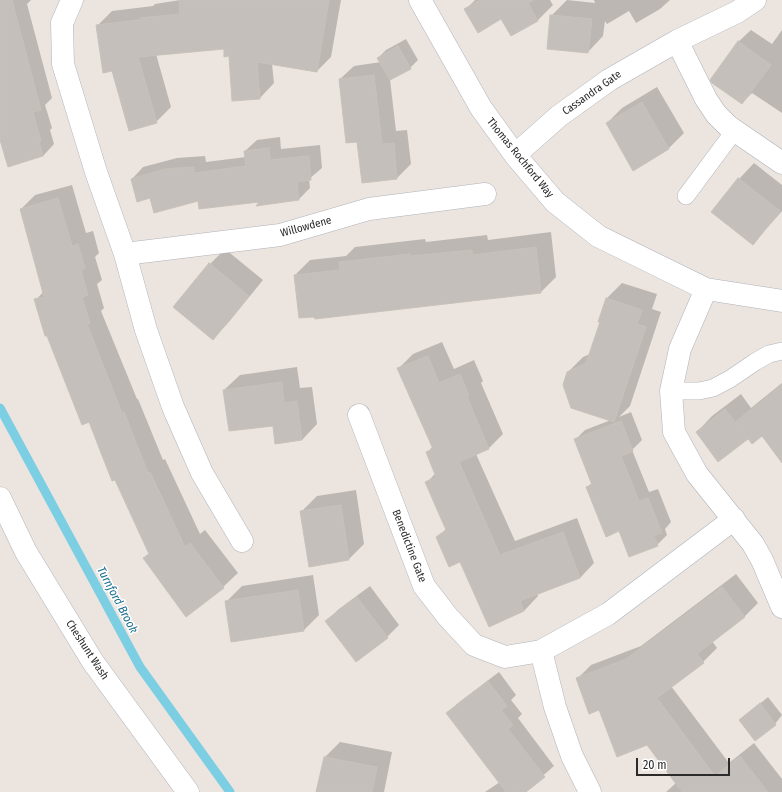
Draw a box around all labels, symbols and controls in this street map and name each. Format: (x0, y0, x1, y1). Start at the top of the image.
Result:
street label: Cassandra Gate (560, 68, 624, 118)
street label: Thomas Rochford Way (484, 115, 556, 201)
street label: Willowdene (279, 214, 333, 240)
street label: Benedictine Gate (389, 508, 429, 584)
water label: Turnford Brook (93, 564, 141, 636)
street label: Cheshunt Wash (63, 618, 111, 682)
scale bar (638, 750, 732, 776)
text: 20 m (643, 758, 667, 772)

